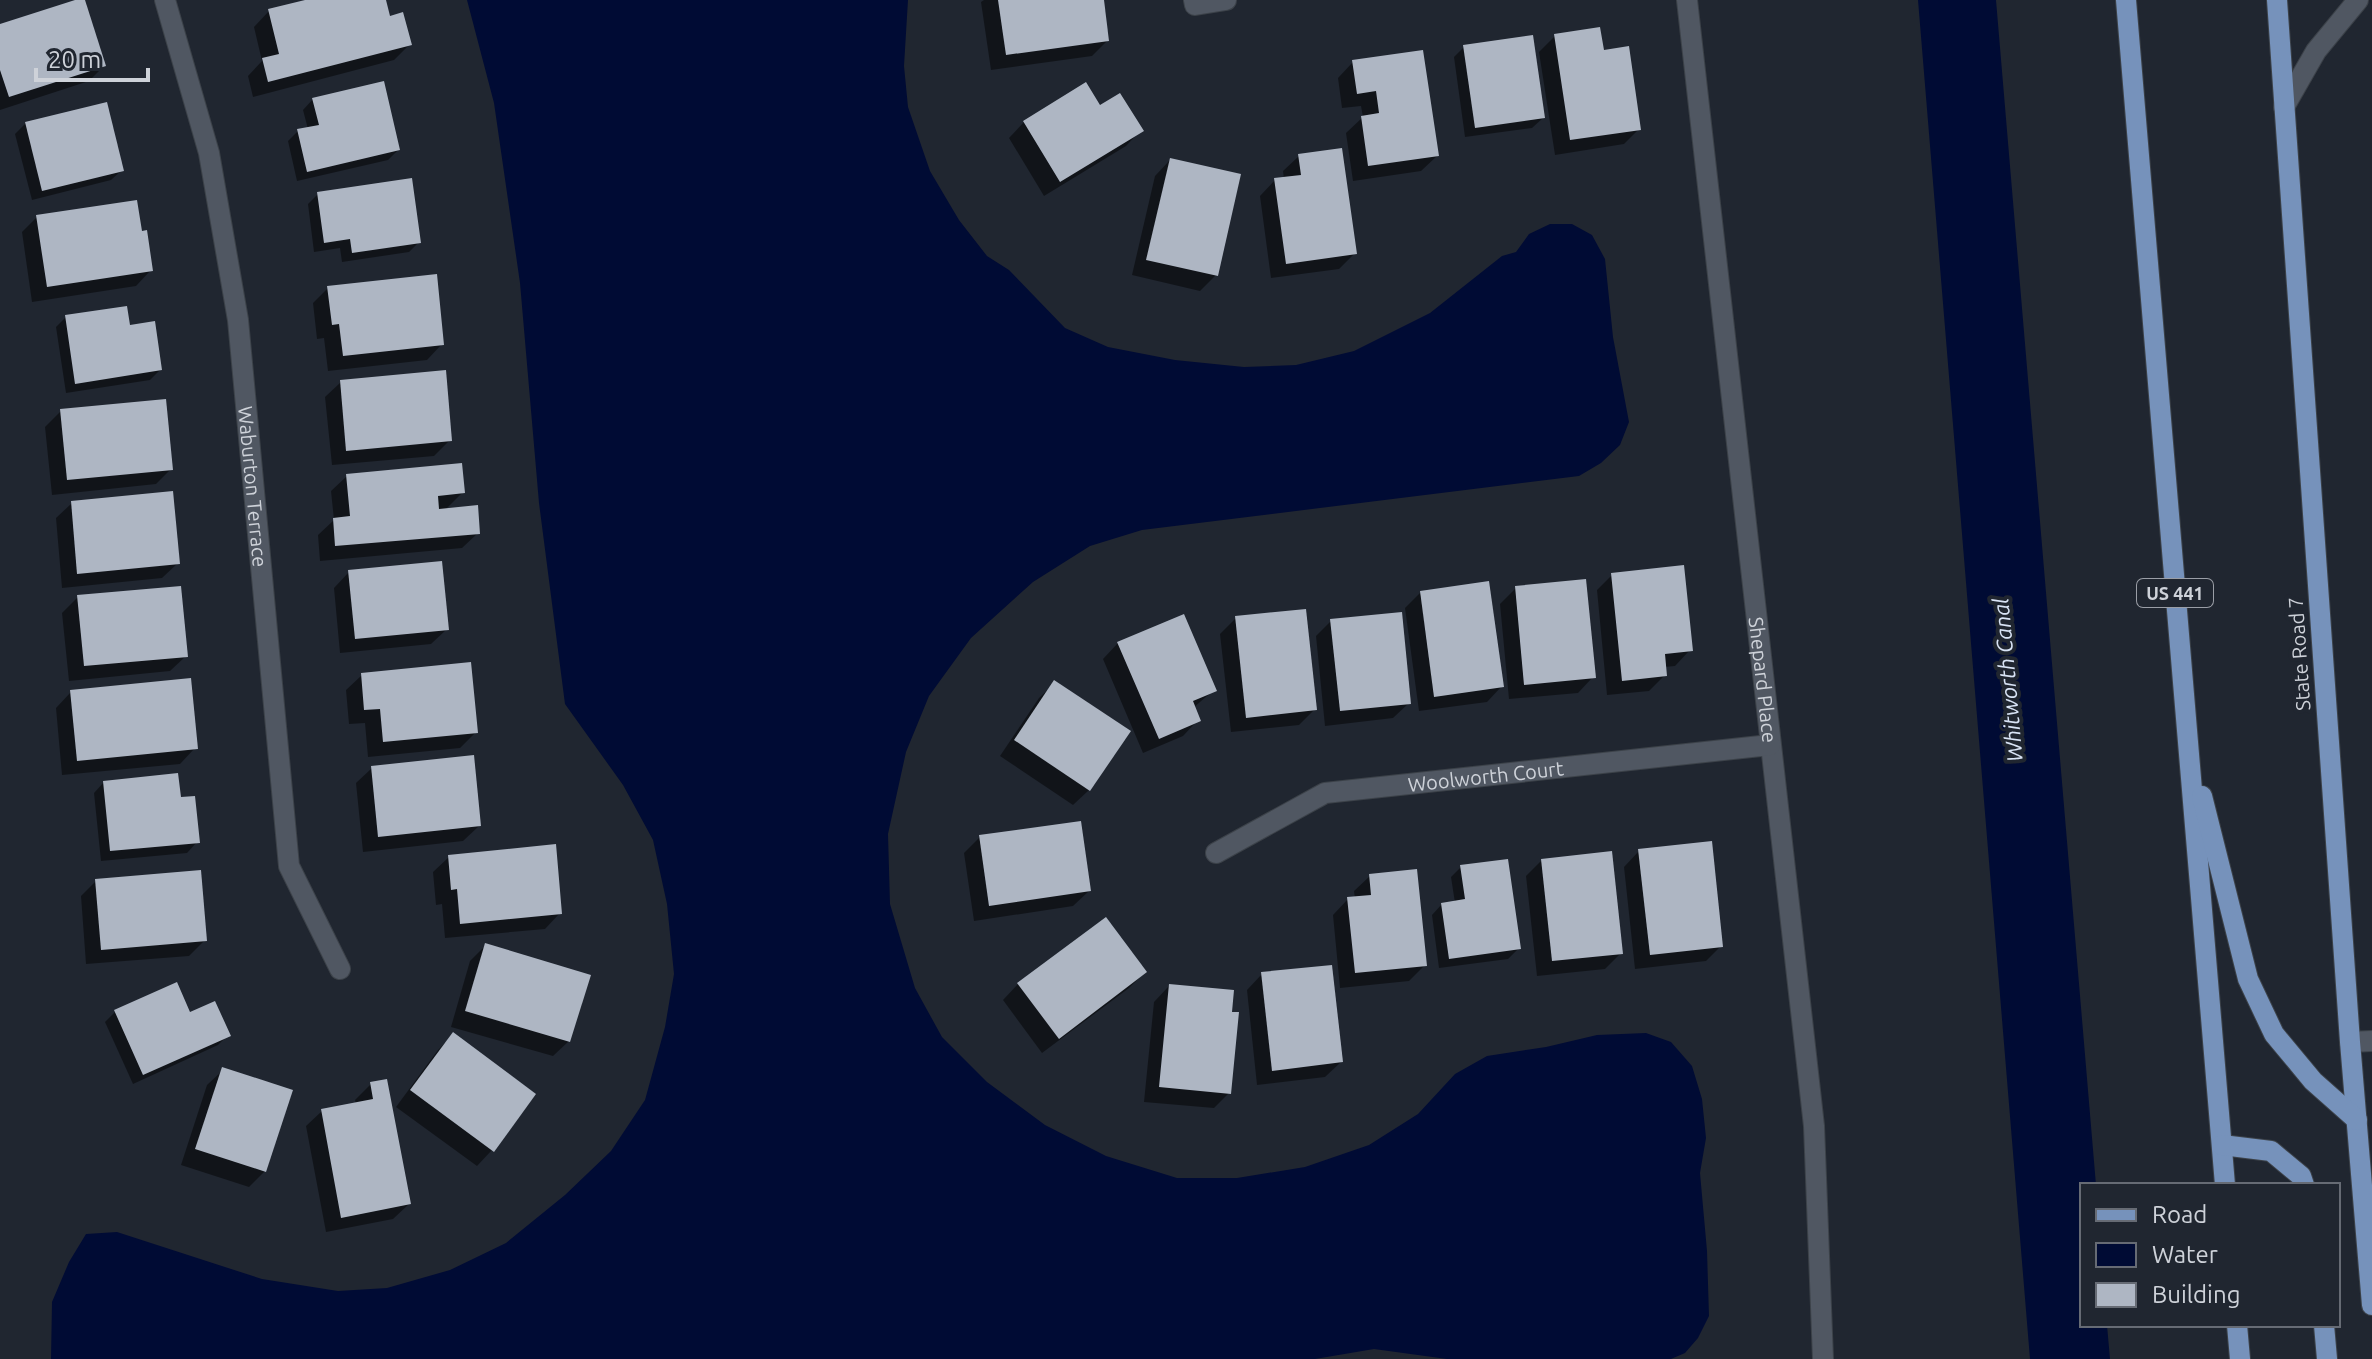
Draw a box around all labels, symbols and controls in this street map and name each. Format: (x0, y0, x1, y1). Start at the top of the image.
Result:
scale bar (36, 32, 148, 82)
text: 20 m (48, 46, 101, 73)
street label: Waburton Terrace (235, 405, 273, 568)
road number: US 441 (2137, 579, 2213, 607)
street label: State Road 7 (2284, 596, 2314, 712)
water label: Whitworth Canal (1987, 597, 2027, 763)
street label: Shepard Place (1745, 615, 1782, 744)
street label: Woolworth Court (1407, 756, 1565, 795)
legend (2080, 1183, 2340, 1327)
text: Road (2152, 1201, 2207, 1228)
text: Water (2152, 1241, 2218, 1268)
text: Building (2152, 1281, 2240, 1308)

